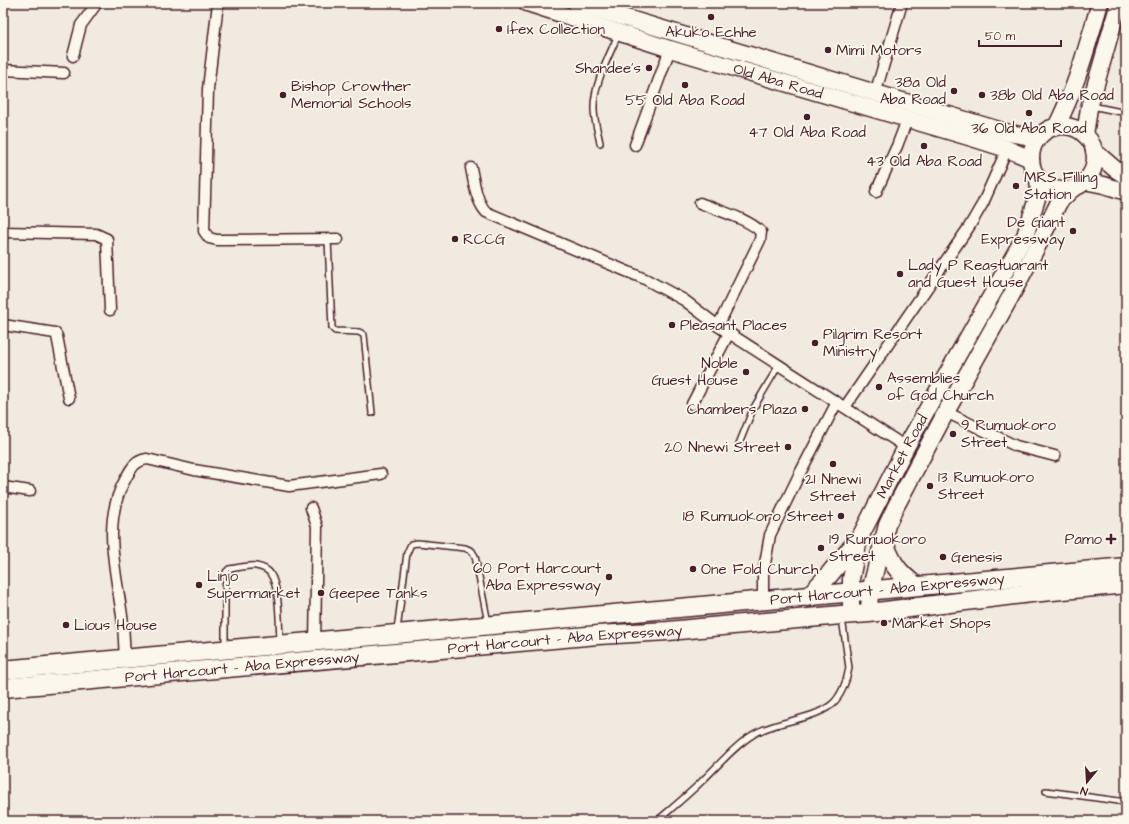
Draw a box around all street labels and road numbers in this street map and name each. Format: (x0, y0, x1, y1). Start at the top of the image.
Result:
street label: Old Aba Road (731, 58, 826, 104)
street label: Market Road (871, 410, 933, 502)
street label: Port Harcourt - Aba Expressway (769, 568, 1006, 610)
street label: Port Harcourt - Aba Expressway (447, 619, 683, 659)
street label: Port Harcourt - Aba Expressway (124, 646, 360, 688)

